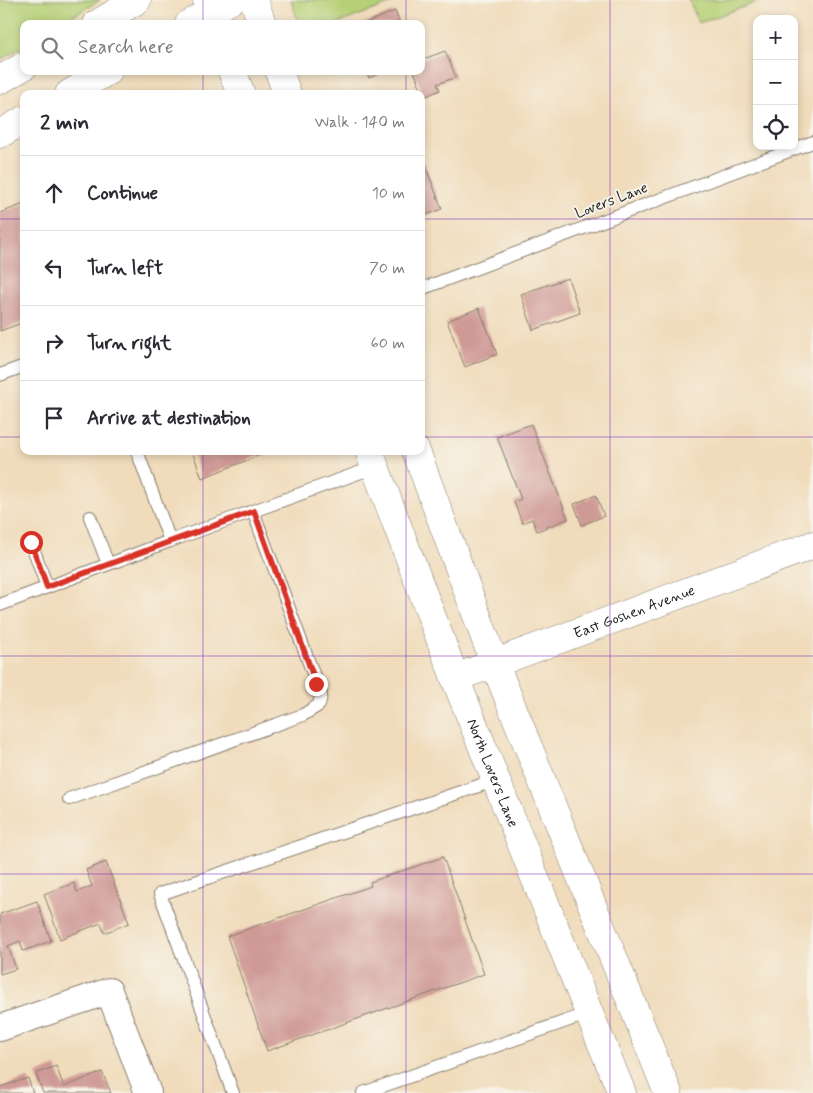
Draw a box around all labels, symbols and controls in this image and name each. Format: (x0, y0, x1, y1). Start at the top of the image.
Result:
map controls (753, 15, 798, 150)
button: + (753, 15, 798, 60)
search box (20, 20, 425, 75)
icon: search (38, 34, 66, 62)
text: Search here (78, 35, 174, 60)
button: − (753, 60, 798, 105)
button: locate (753, 105, 798, 150)
text: 2 min (40, 109, 89, 137)
text: Walk · 140 m (315, 112, 405, 133)
street label: Lovers Lane (572, 178, 651, 224)
icon: ahead (40, 179, 68, 207)
text: Continue (87, 181, 158, 206)
text: 10 m (372, 183, 405, 204)
icon: left (40, 254, 68, 282)
text: Turn left (87, 256, 163, 281)
text: 70 m (369, 258, 405, 279)
icon: right (40, 329, 68, 357)
text: Turn right (87, 331, 171, 356)
text: 60 m (371, 333, 405, 354)
icon: arrive (40, 404, 68, 432)
text: Arrive at destination (87, 406, 251, 431)
route start (20, 531, 43, 554)
street label: East Goshen Avenue (571, 581, 698, 644)
route end (305, 673, 328, 696)
street label: North Lovers Lane (461, 716, 523, 831)

